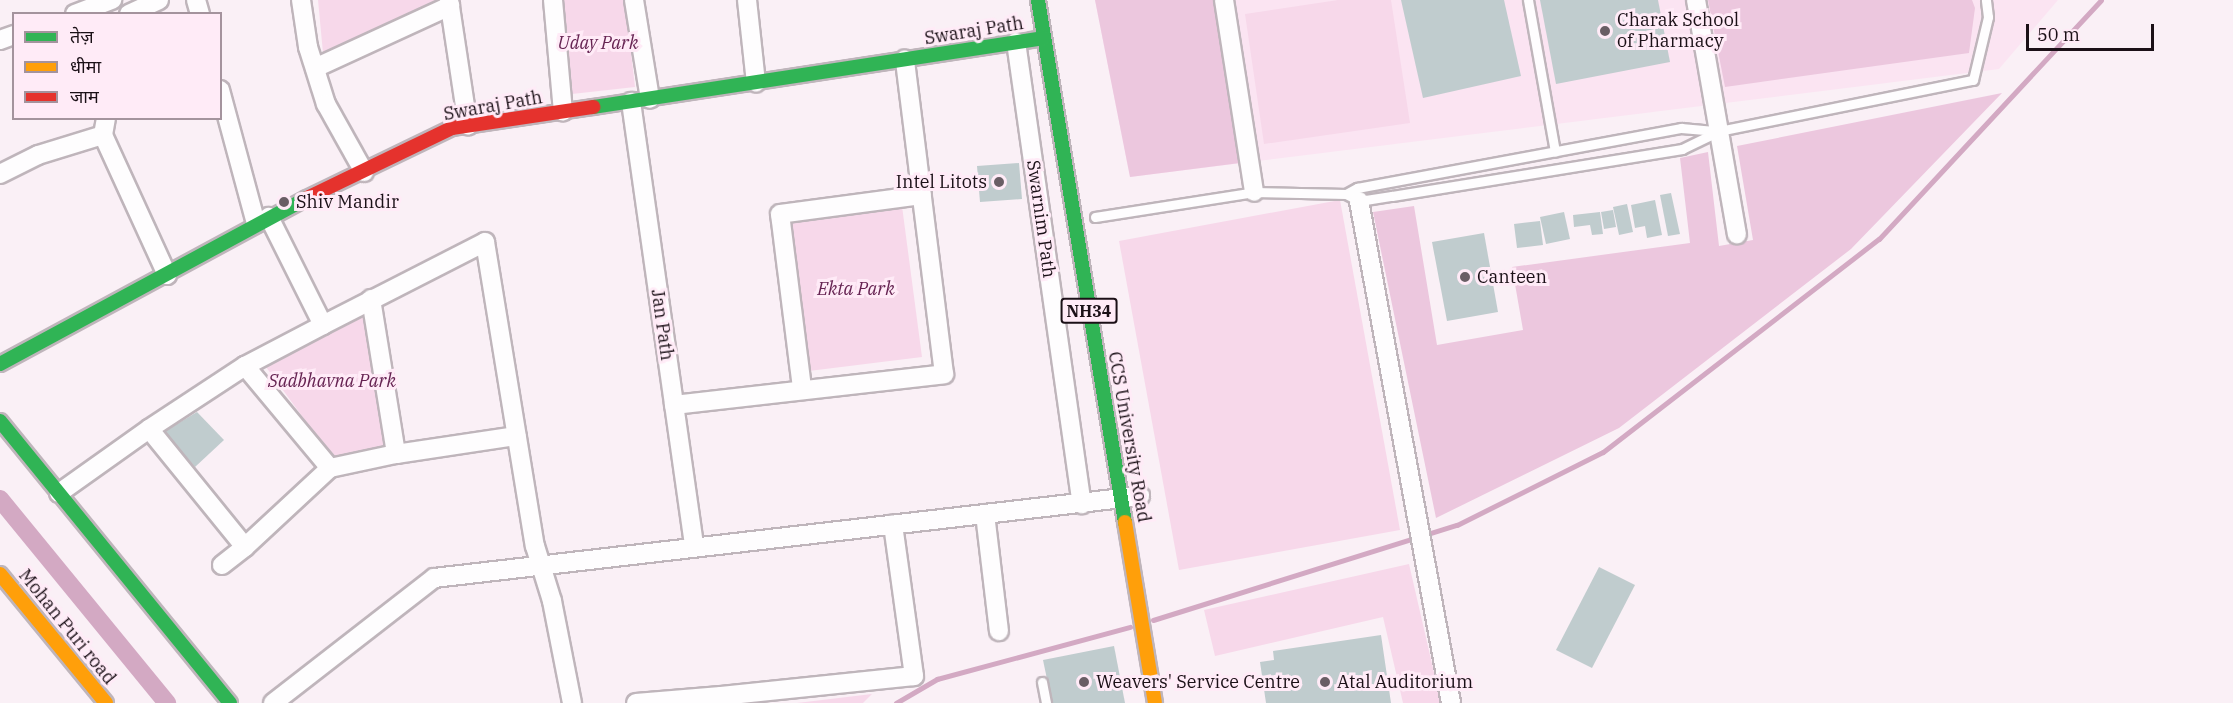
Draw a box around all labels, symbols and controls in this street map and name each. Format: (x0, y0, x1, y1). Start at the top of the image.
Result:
place label: Charak School of Pharmacy (1617, 10, 1739, 52)
legend (12, 12, 222, 120)
scale bar (2029, 12, 2156, 50)
street label: Swaraj Path (923, 13, 1025, 49)
text: 50 m (2037, 23, 2080, 46)
marker: Charak School of Pharmacy (1598, 24, 1612, 38)
text: तेज़ (70, 25, 94, 48)
park label: Uday Park (558, 32, 638, 54)
text: धीमा (70, 55, 101, 78)
text: जाम (70, 85, 99, 108)
street label: Swaraj Path (442, 87, 544, 125)
street label: Swarnim Path (1022, 159, 1060, 279)
place label: Intel Litots (896, 171, 987, 193)
marker: Intel Litots (992, 175, 1006, 189)
place label: Shiv Mandir (296, 191, 399, 213)
marker: Shiv Mandir (277, 195, 291, 209)
place label: Canteen (1477, 266, 1547, 288)
marker: Canteen (1458, 270, 1472, 284)
park label: Ekta Park (817, 278, 895, 300)
street label: Jan Path (646, 288, 678, 362)
road number: NH34 (1060, 298, 1118, 324)
street label: CCS University Road (1103, 350, 1155, 524)
park label: Sadbhavna Park (268, 370, 396, 392)
street label: Mohan Puri road (14, 565, 120, 689)
place label: Weavers' Service Centre (1096, 671, 1300, 693)
place label: Atal Auditorium (1337, 671, 1473, 693)
marker: Weavers' Service Centre (1077, 675, 1091, 689)
marker: Atal Auditorium (1318, 675, 1332, 689)

